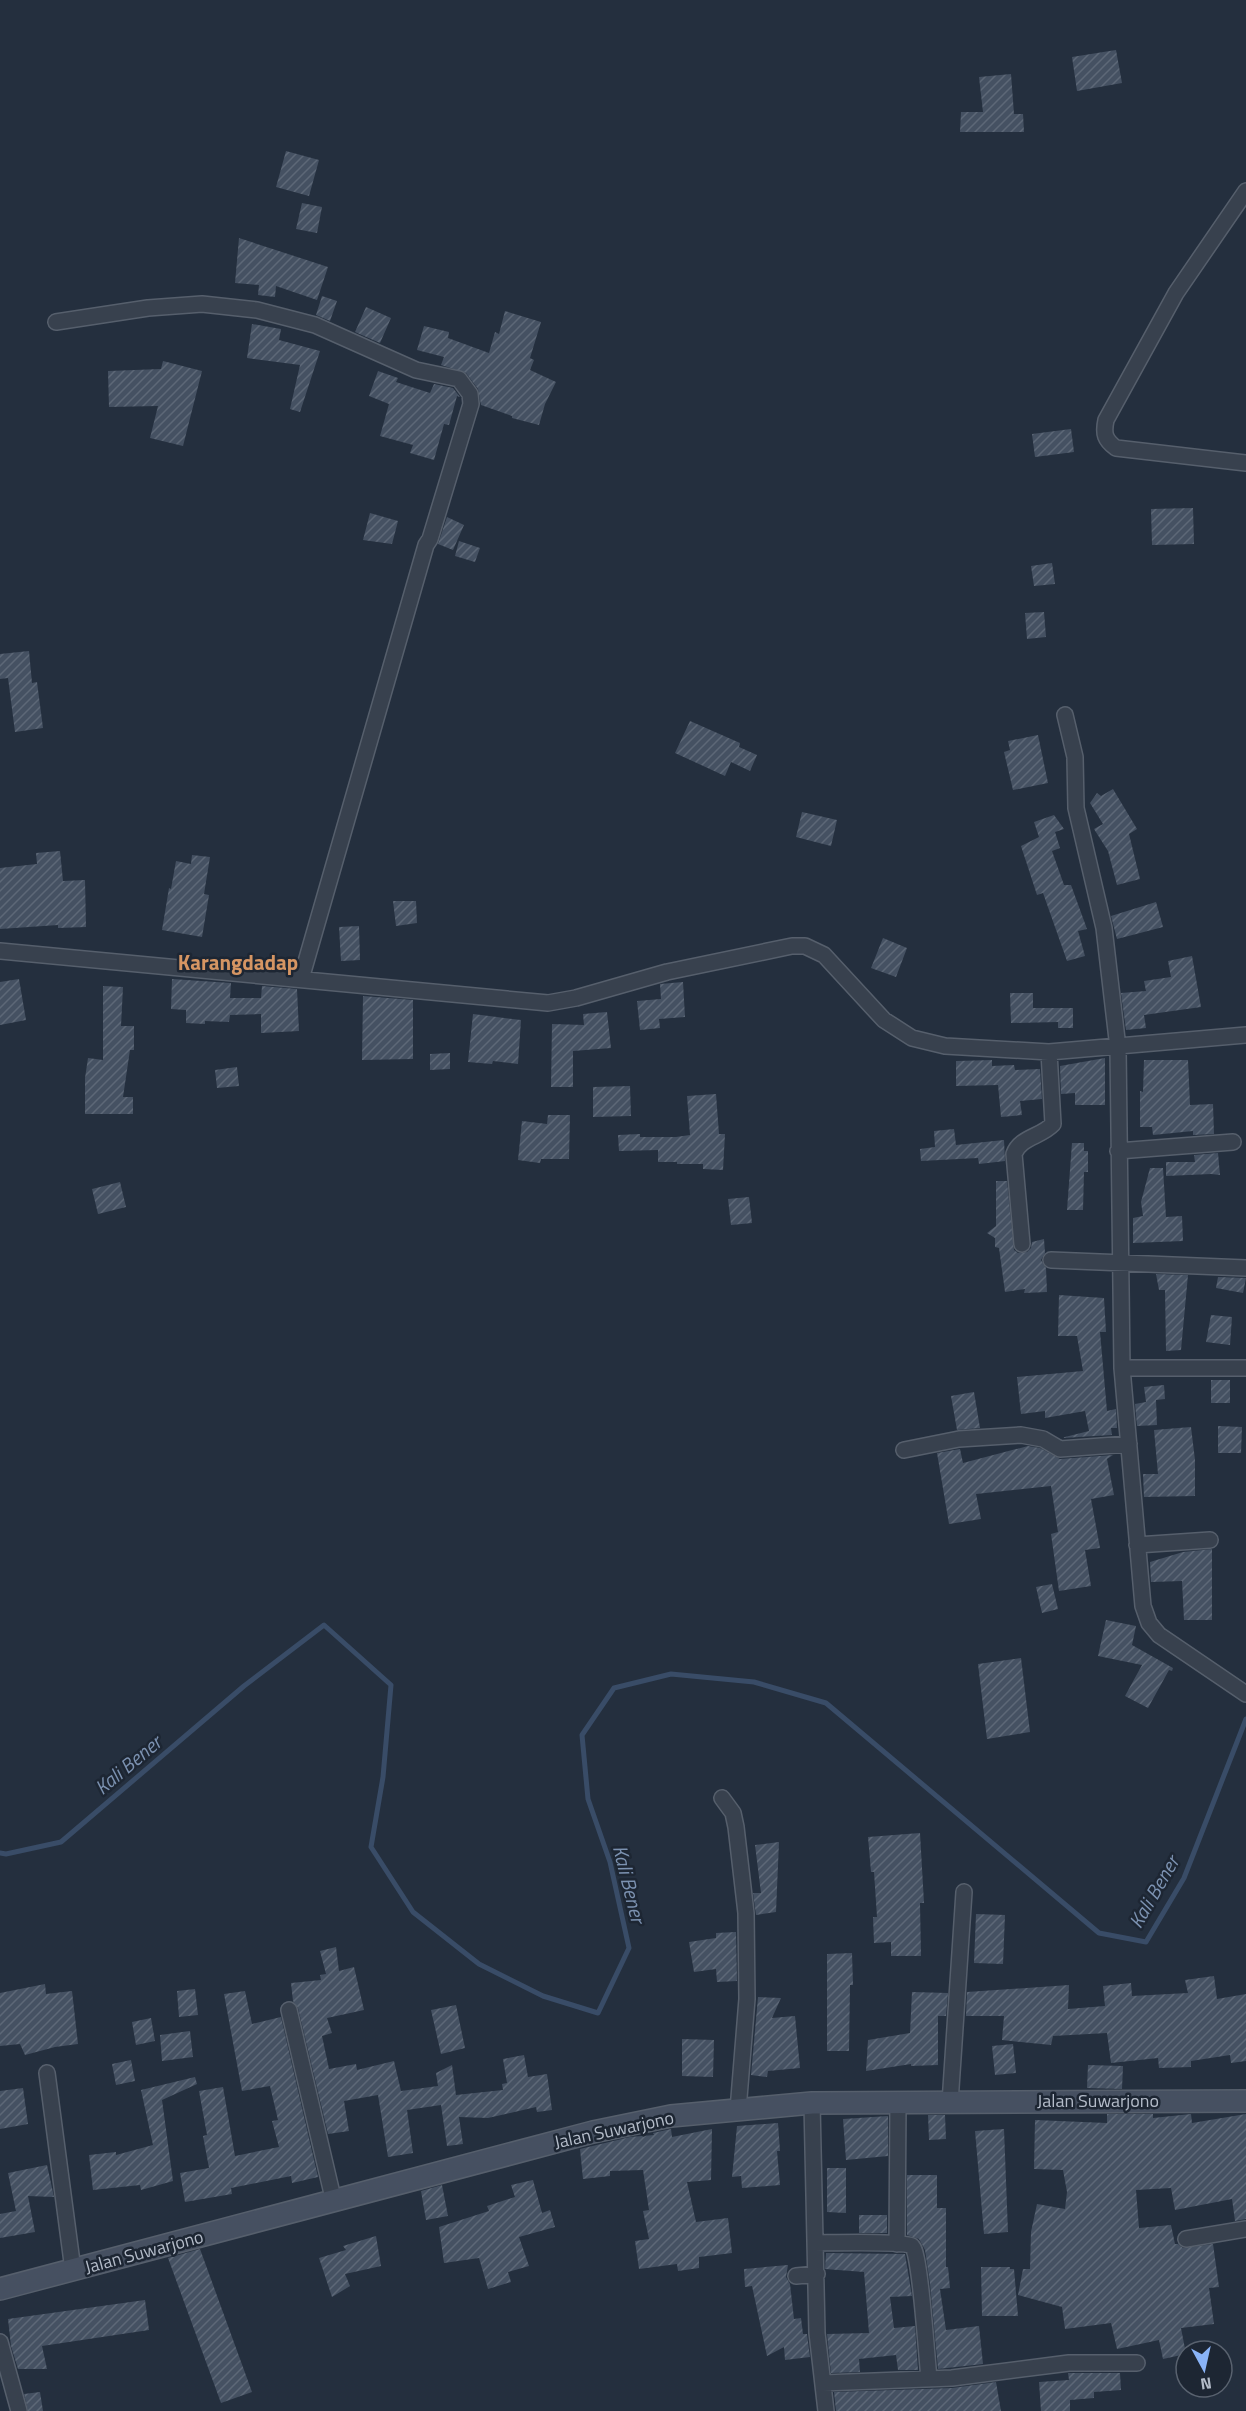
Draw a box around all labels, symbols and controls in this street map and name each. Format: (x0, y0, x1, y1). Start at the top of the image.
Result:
district label: Karangdadap (178, 946, 298, 978)
water label: Kali Bener (87, 1726, 170, 1802)
water label: Kali Bener (605, 1842, 655, 1929)
water label: Kali Bener (1120, 1847, 1188, 1934)
street label: Jalan Suwarjono (1037, 2087, 1159, 2114)
street label: Jalan Suwarjono (552, 2104, 676, 2155)
street label: Jalan Suwarjono (82, 2223, 206, 2280)
north arrow (1174, 2339, 1234, 2399)
text: N (1199, 2371, 1213, 2397)

